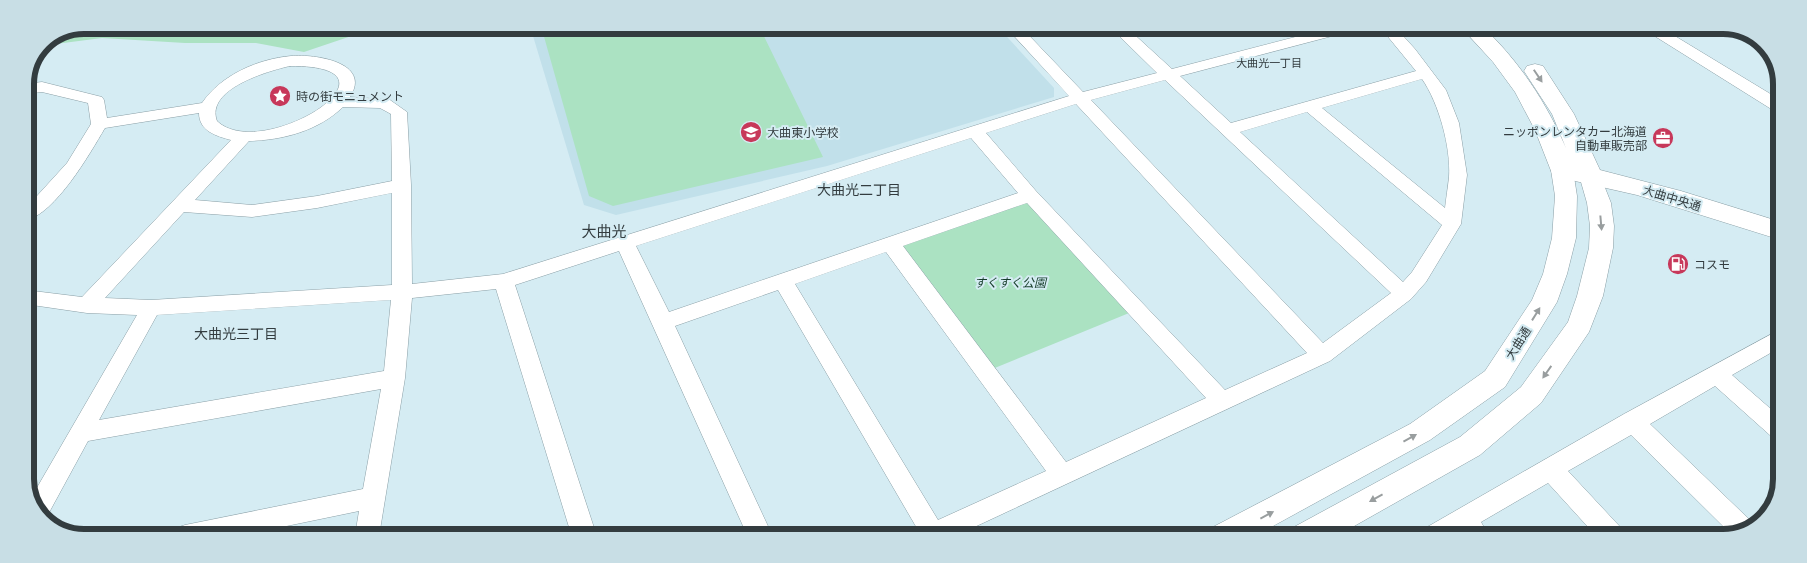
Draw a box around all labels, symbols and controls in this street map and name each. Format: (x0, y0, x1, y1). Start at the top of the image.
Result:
district label: 大曲光一丁目 (1236, 56, 1302, 70)
one-way arrow (1533, 69, 1543, 83)
place icon: 時の街モニュメント (268, 84, 292, 108)
place label: 時の街モニュメント (296, 89, 404, 104)
school or university icon: 大曲東小学校 (739, 120, 763, 144)
place label: ニッポンレンタカー北海道 自動車販売部 (1503, 124, 1647, 153)
place label: 大曲東小学校 (767, 125, 839, 140)
office icon: ニッポンレンタカー北海道 自動車販売部 (1651, 126, 1675, 150)
district label: 大曲光二丁目 (817, 181, 901, 199)
street label: 大曲中央通 (1641, 182, 1703, 214)
one-way arrow (1597, 215, 1605, 231)
district label: 大曲光 (581, 222, 627, 241)
fuel station icon: コスモ (1666, 252, 1690, 276)
place label: コスモ (1694, 257, 1730, 272)
park label: すくすく公園 (974, 275, 1048, 290)
one-way arrow (1532, 308, 1541, 321)
street label: 大曲通 (1502, 324, 1534, 362)
district label: 大曲光三丁目 (194, 325, 278, 343)
one-way arrow (1542, 365, 1552, 379)
one-way arrow (1403, 433, 1417, 442)
one-way arrow (1369, 494, 1383, 502)
one-way arrow (1260, 510, 1274, 519)

